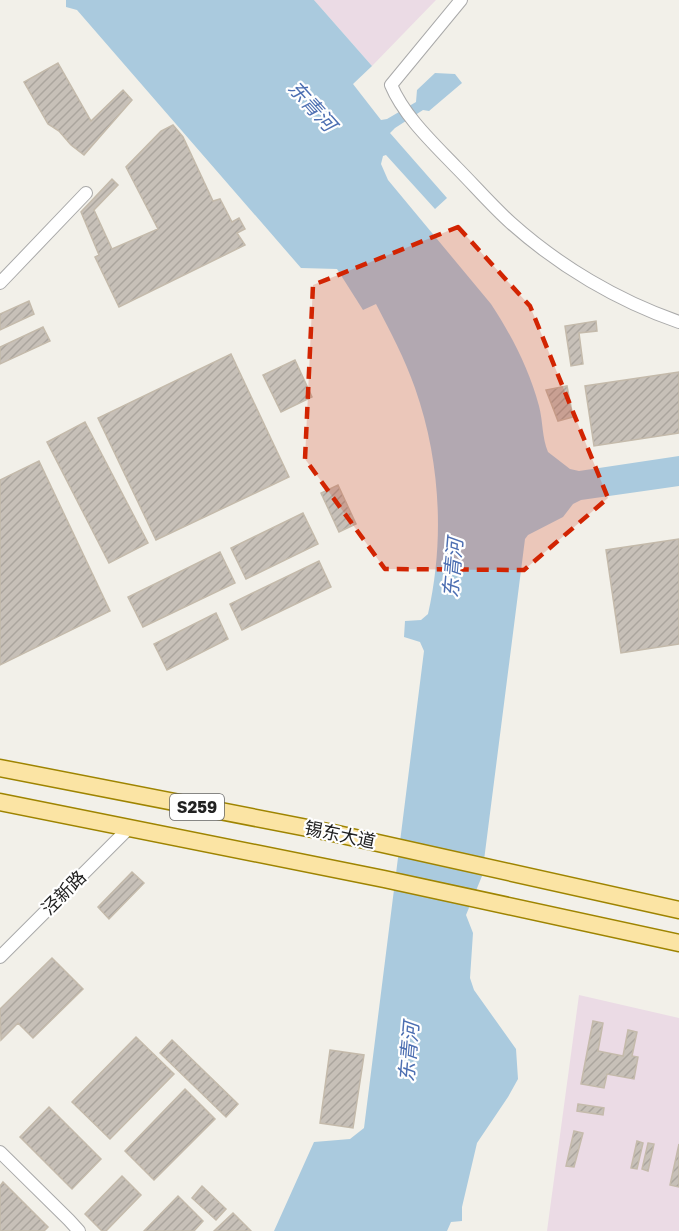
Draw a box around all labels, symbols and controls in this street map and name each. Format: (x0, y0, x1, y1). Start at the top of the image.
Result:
water label: 东青河 (284, 75, 344, 139)
water label: 东青河 (437, 533, 467, 599)
road number: S259 (170, 794, 224, 820)
street label: 锡东大道 (303, 816, 378, 852)
street label: 泾新路 (36, 865, 90, 919)
water label: 东青河 (393, 1017, 423, 1083)

